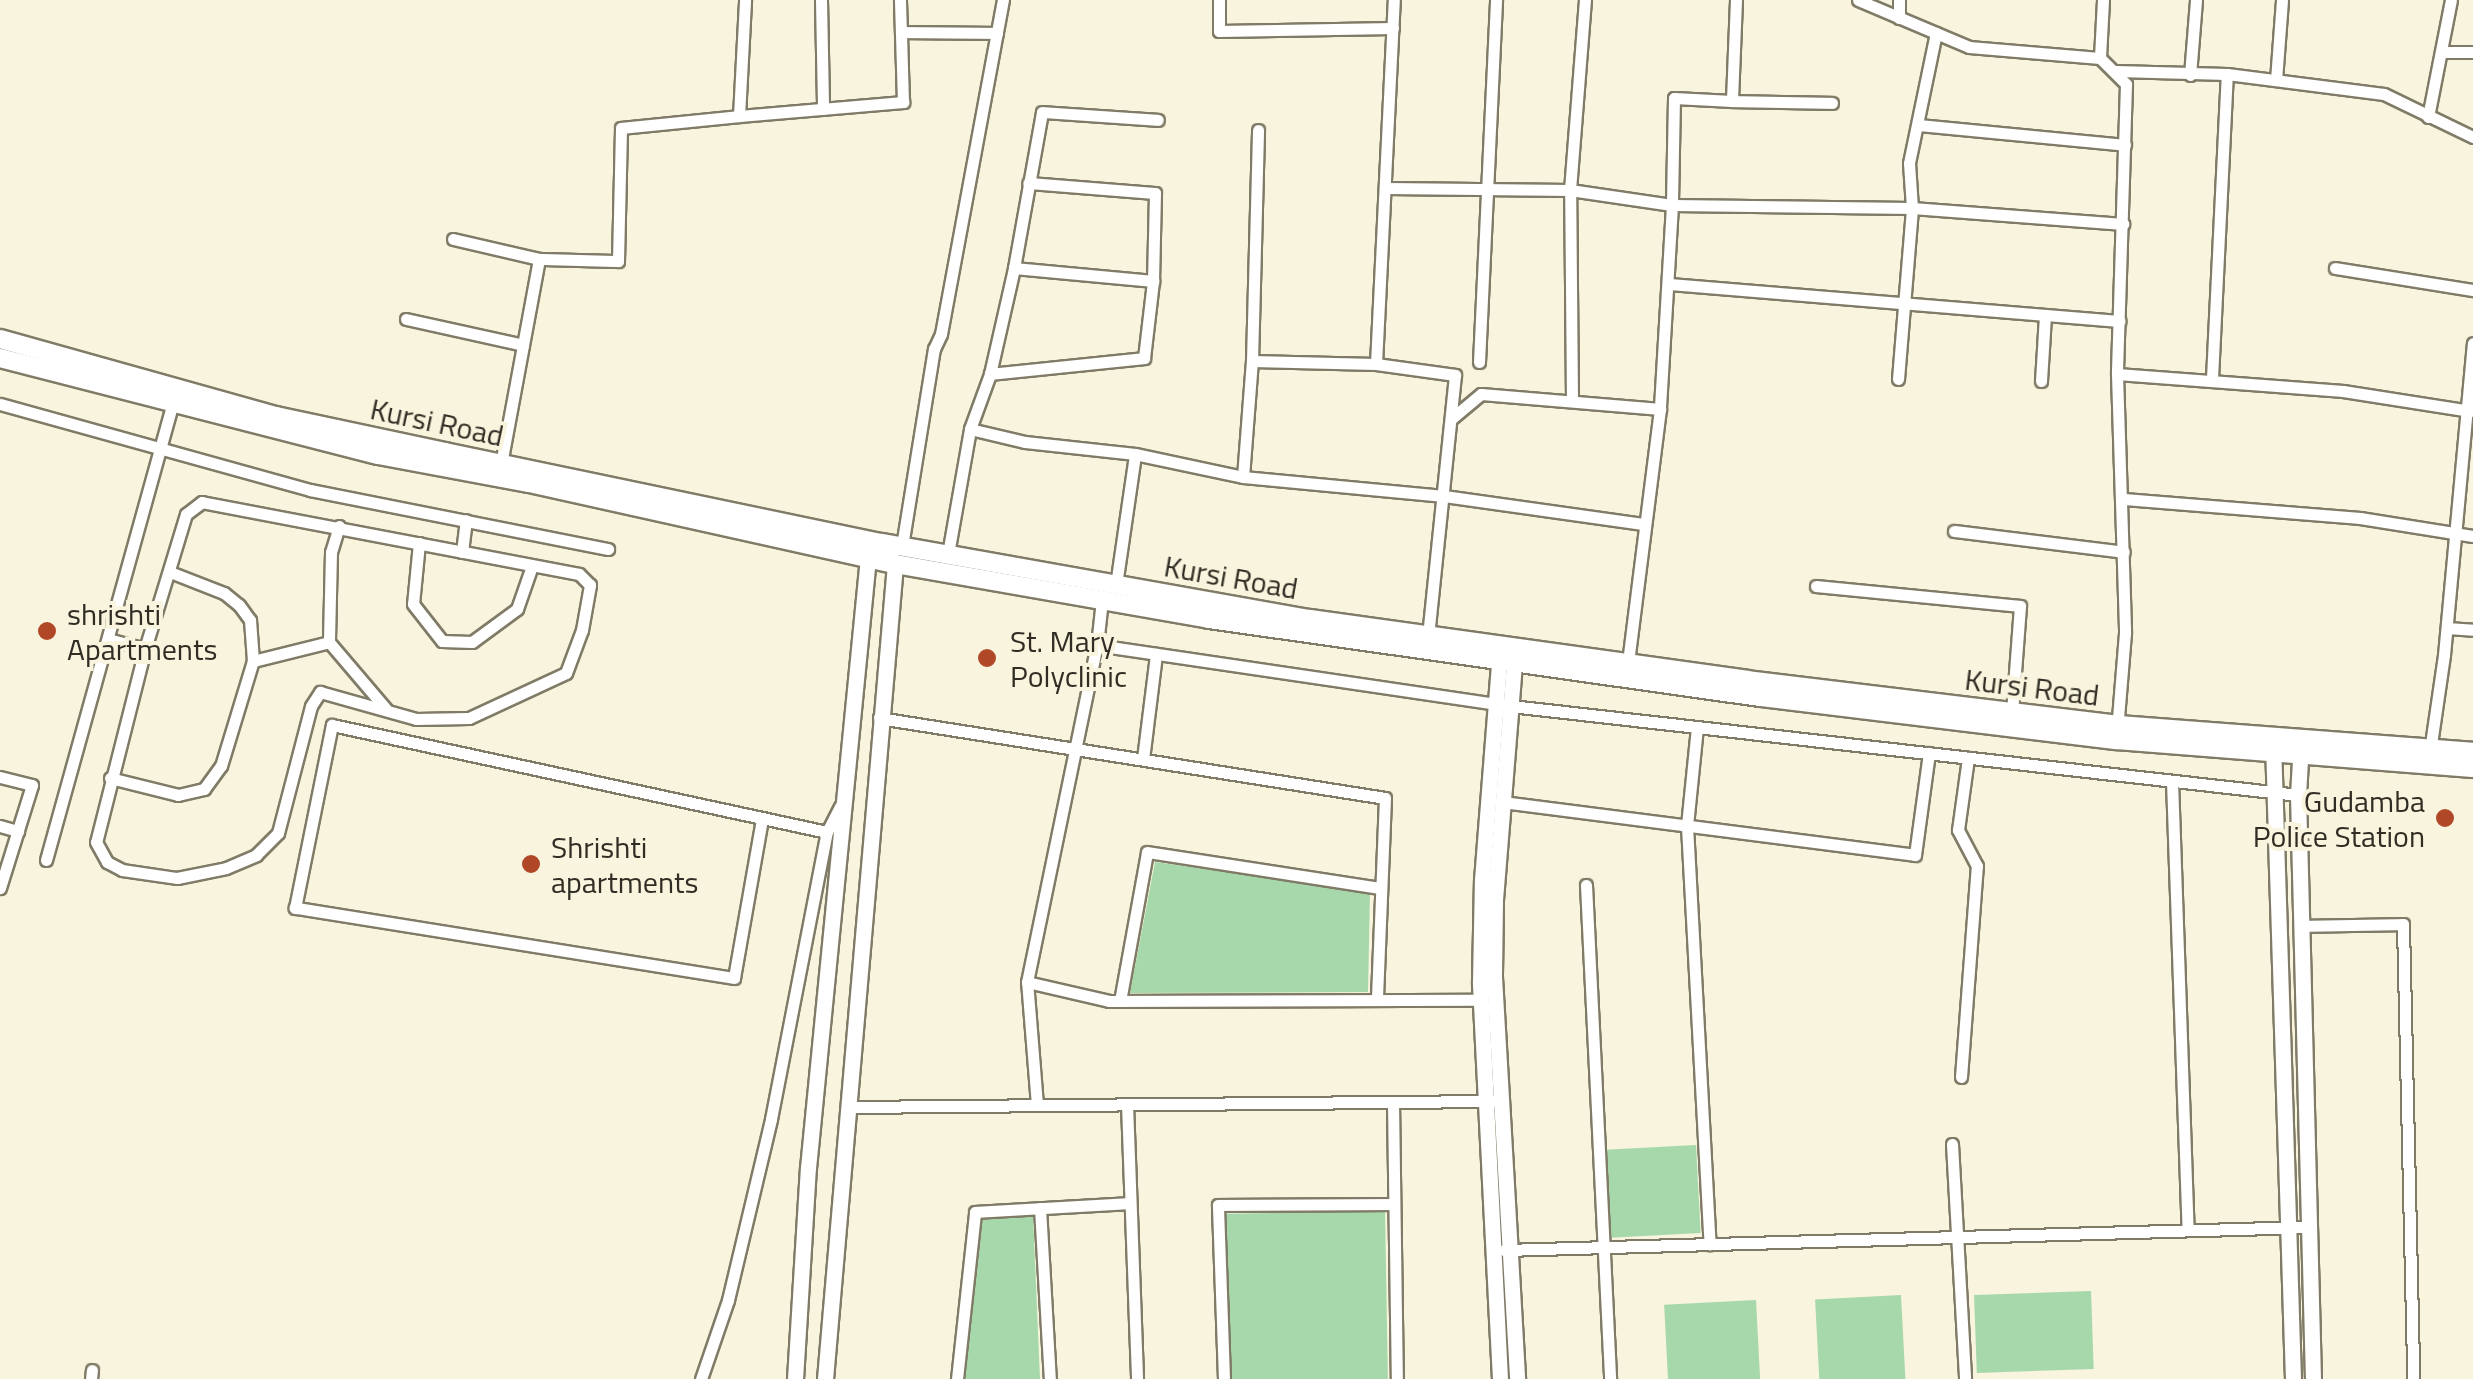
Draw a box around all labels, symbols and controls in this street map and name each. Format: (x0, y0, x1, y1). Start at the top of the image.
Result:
street label: Kursi Road (367, 390, 507, 454)
street label: Kursi Road (1161, 548, 1301, 606)
place label: shrishti Apartments (67, 596, 217, 666)
marker: shrishti Apartments (36, 620, 58, 642)
place label: St. Mary Polyclinic (1010, 623, 1127, 694)
marker: St. Mary Polyclinic (974, 645, 1000, 671)
street label: Kursi Road (1963, 661, 2101, 713)
place label: Gudamba Police Station (2253, 783, 2425, 854)
marker: Gudamba Police Station (2434, 807, 2456, 829)
place label: Shrishti apartments (551, 829, 699, 900)
marker: Shrishti apartments (520, 853, 542, 875)

